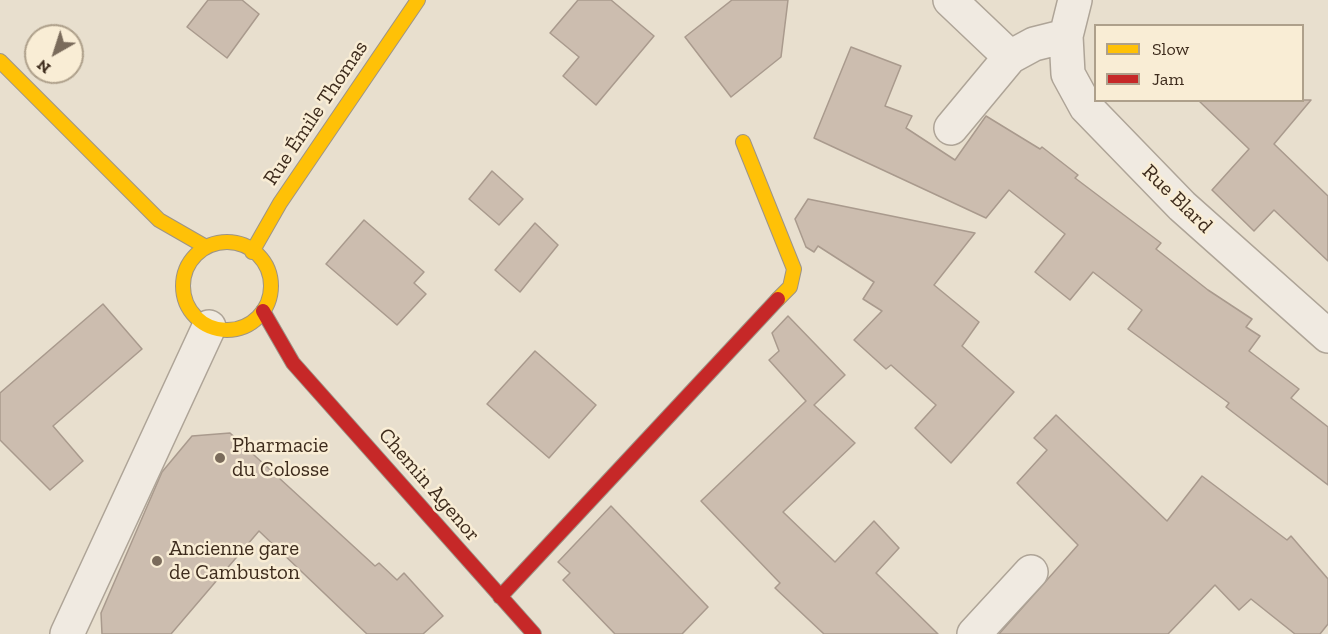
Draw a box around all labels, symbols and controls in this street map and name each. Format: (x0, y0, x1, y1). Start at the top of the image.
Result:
north arrow (24, 24, 84, 84)
legend (1094, 24, 1304, 102)
street label: Rue Émile Thomas (258, 36, 374, 190)
text: Slow (1152, 38, 1189, 60)
text: N (33, 56, 54, 78)
text: Jam (1152, 68, 1184, 90)
street label: Rue Blard (1137, 159, 1217, 239)
street label: Chemin Agenor (373, 423, 485, 547)
place label: Pharmacie du Colosse (232, 433, 329, 483)
marker: Pharmacie du Colosse (213, 451, 227, 465)
place label: Ancienne gare de Cambuston (169, 536, 300, 586)
marker: Ancienne gare de Cambuston (150, 554, 164, 568)

